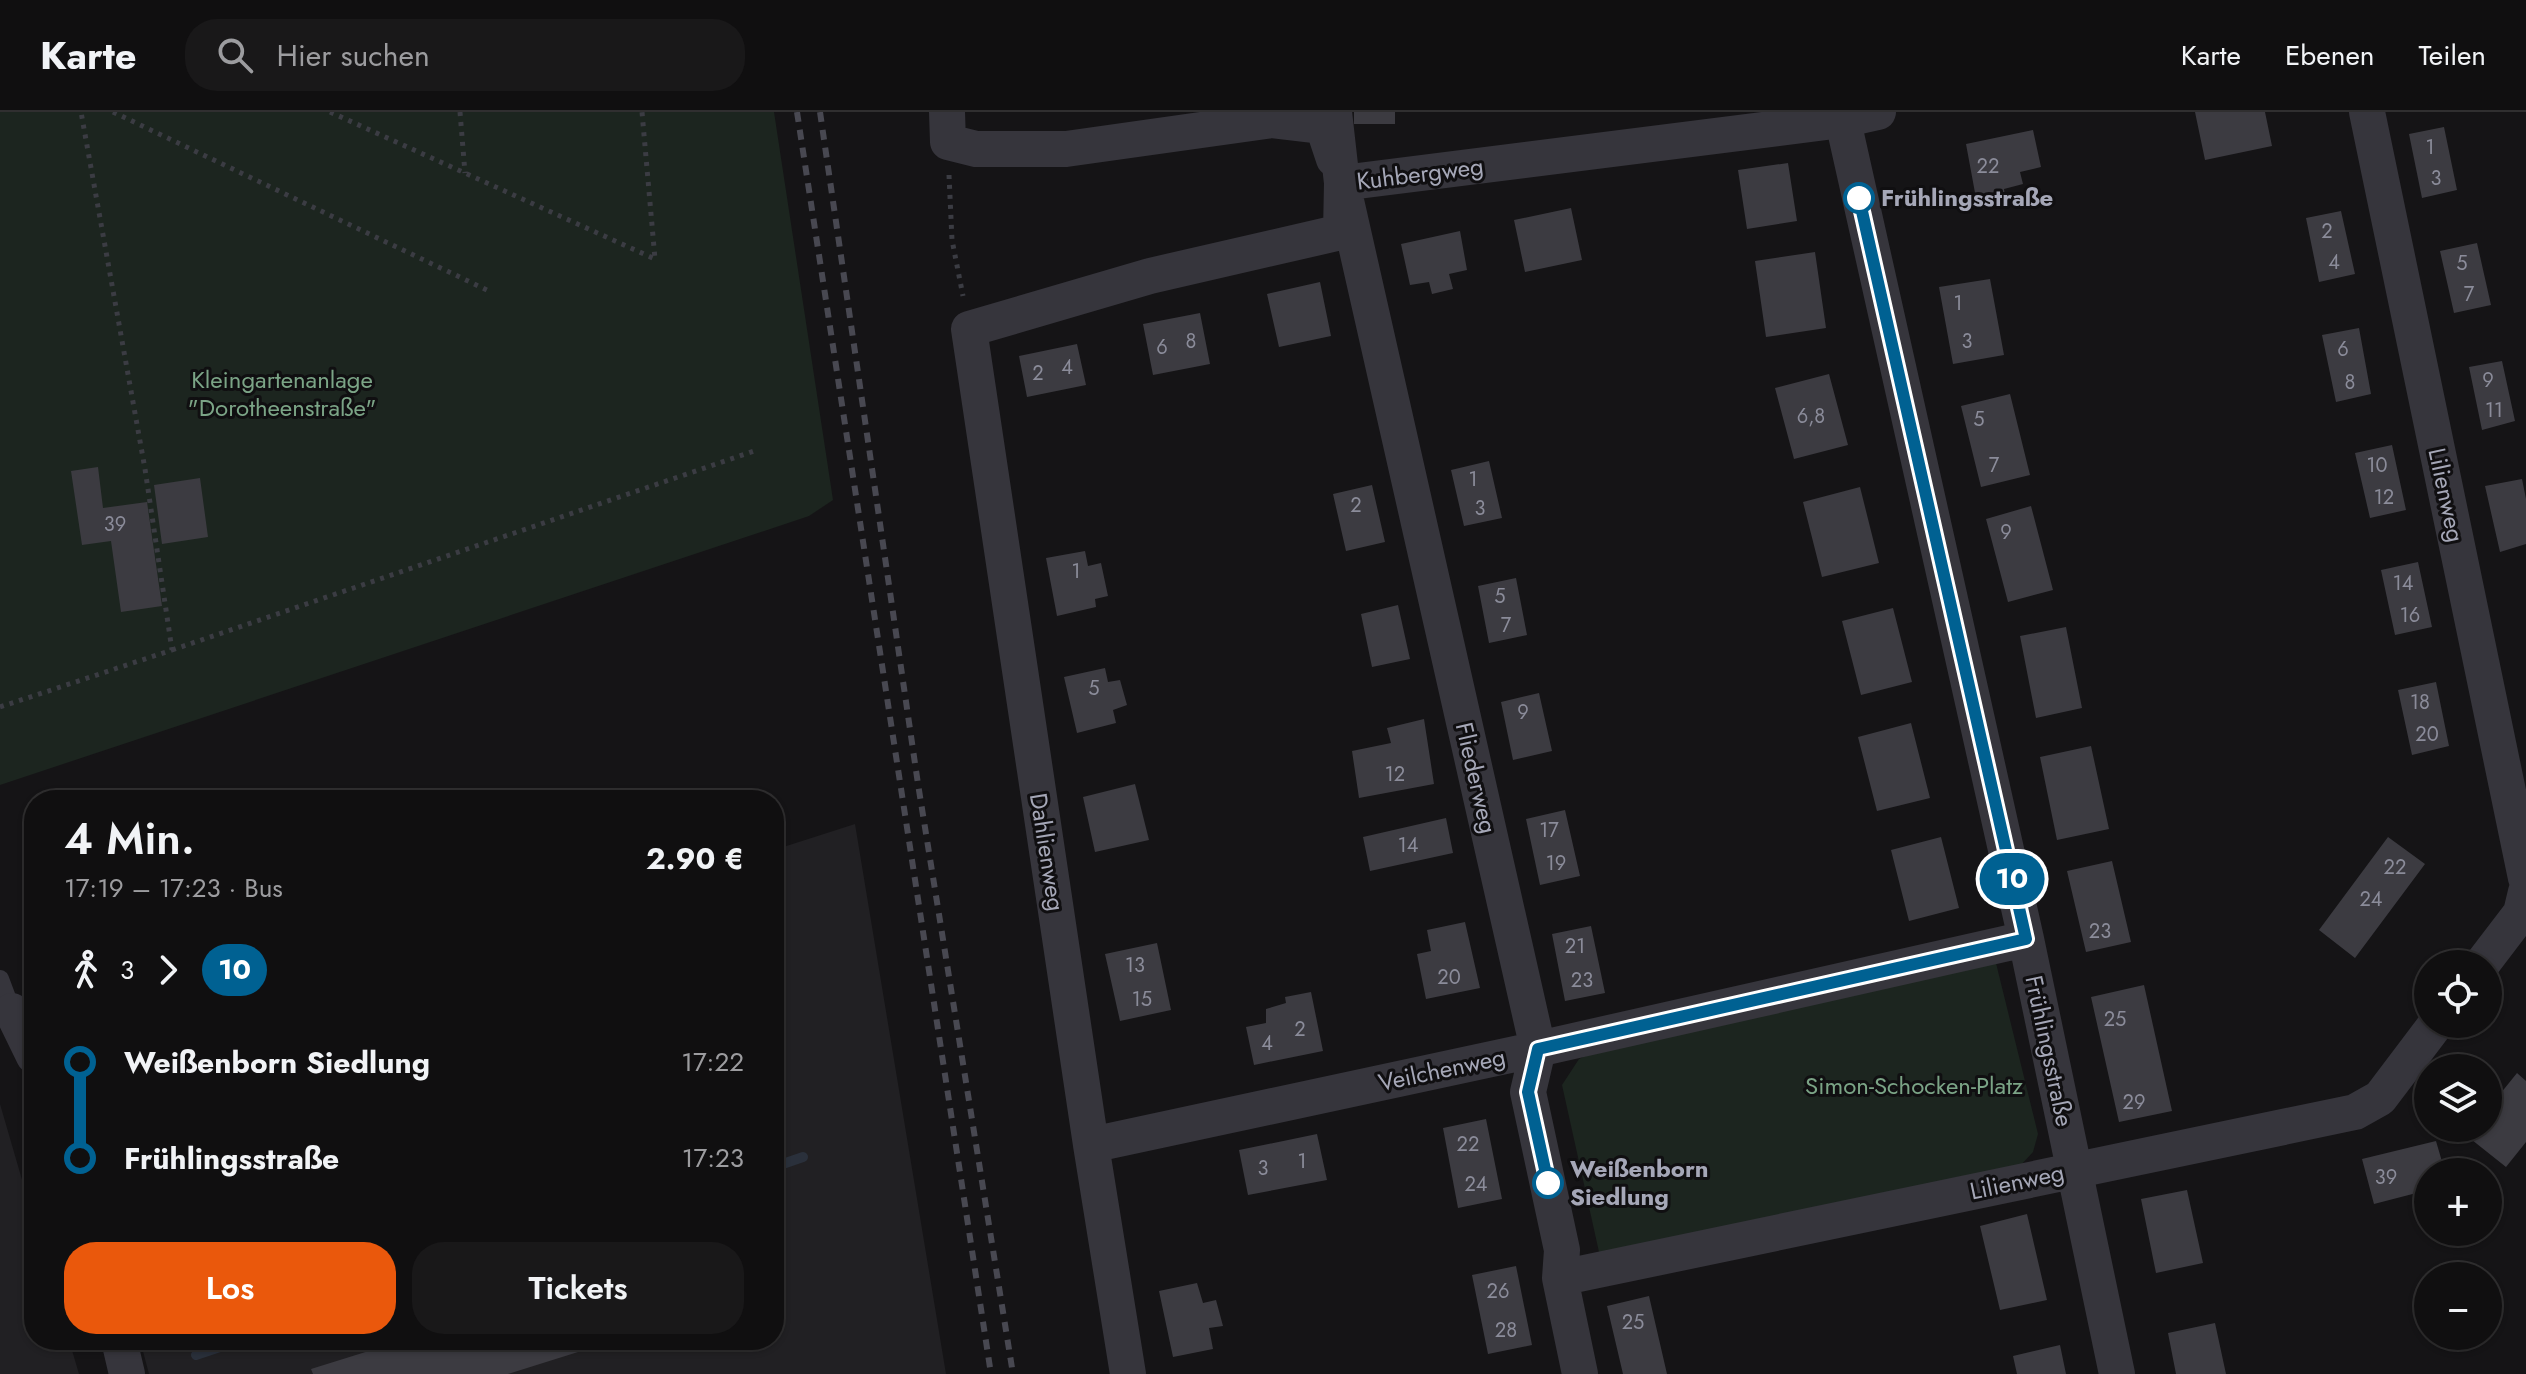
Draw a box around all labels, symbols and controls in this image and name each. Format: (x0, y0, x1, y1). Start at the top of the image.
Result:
search box (185, 19, 745, 91)
text: Karte (40, 28, 137, 83)
icon: search (213, 33, 257, 77)
text: Hier suchen (277, 34, 430, 77)
text: Karte (2181, 35, 2241, 76)
text: Ebenen (2285, 35, 2375, 76)
text: Teilen (2419, 35, 2486, 76)
house number: 1 (2426, 133, 2435, 162)
street label: Kuhbergweg (1354, 148, 1485, 199)
house number: 22 (1977, 152, 1999, 181)
house number: 3 (2431, 164, 2442, 193)
place label: Frühlingsstraße (1881, 180, 2053, 215)
marker: Frühlingsstraße (1844, 183, 1874, 213)
house number: 2 (2321, 217, 2333, 246)
house number: 4 (2328, 248, 2340, 277)
house number: 5 (2456, 249, 2468, 278)
house number: 7 (2464, 280, 2475, 309)
house number: 1 (1954, 289, 1963, 318)
house number: 8 (1186, 327, 1196, 356)
house number: 3 (1962, 327, 1973, 356)
house number: 6 (1156, 333, 1168, 362)
house number: 6 (2337, 335, 2349, 364)
house number: 4 (1061, 353, 1073, 382)
house number: 2 (1032, 359, 1044, 388)
park label: Kleingartenanlage "Dorotheenstraße" (188, 362, 376, 425)
house number: 9 (2482, 366, 2494, 395)
house number: 8 (2345, 368, 2355, 397)
house number: 11 (2485, 396, 2503, 425)
house number: 6,8 (1797, 402, 1825, 431)
house number: 5 (1973, 405, 1985, 434)
street label: Lilienweg (2419, 444, 2474, 545)
house number: 7 (1989, 451, 2000, 480)
house number: 10 (2367, 451, 2388, 480)
house number: 1 (1469, 465, 1478, 494)
house number: 12 (2374, 483, 2394, 512)
house number: 2 (1350, 491, 1362, 520)
house number: 3 (1475, 494, 1486, 523)
house number: 39 (104, 510, 126, 539)
house number: 9 (2000, 518, 2012, 547)
house number: 1 (1072, 557, 1081, 586)
house number: 14 (2393, 569, 2414, 598)
house number: 5 (1494, 582, 1506, 611)
house number: 16 (2400, 601, 2420, 630)
house number: 7 (1501, 611, 1512, 640)
house number: 5 (1088, 674, 1100, 703)
house number: 18 (2410, 688, 2430, 717)
house number: 9 (1517, 698, 1529, 727)
street label: Fliederweg (1447, 719, 1506, 837)
house number: 20 (2415, 720, 2439, 749)
house number: 12 (1385, 760, 1405, 789)
street label: Dahlienweg (1021, 790, 1074, 913)
text: 4 Min. (64, 807, 195, 871)
house number: 17 (1539, 816, 1559, 845)
house number: 14 (1398, 831, 1419, 860)
text: 2.90 € (646, 837, 744, 880)
house number: 19 (1546, 849, 1566, 878)
line badge: 10 (1976, 853, 2048, 905)
house number: 22 (2384, 853, 2406, 882)
text: 10 (1996, 858, 2028, 899)
text: 17:19 – 17:23 · Bus (64, 869, 283, 907)
house number: 24 (2359, 885, 2383, 914)
house number: 23 (2089, 917, 2111, 946)
house number: 21 (1565, 932, 1585, 961)
icon: walk (64, 948, 108, 992)
icon: forward (146, 948, 190, 992)
text: 10 (218, 949, 251, 990)
map controls (2414, 950, 2502, 1350)
button: locate (2414, 950, 2502, 1038)
text: 3 (120, 951, 134, 989)
house number: 13 (1125, 951, 1145, 980)
house number: 20 (1437, 963, 1461, 992)
house number: 23 (1571, 966, 1593, 995)
street label: Frühlingsstraße (2016, 972, 2083, 1130)
house number: 15 (1132, 985, 1152, 1014)
house number: 25 (2104, 1005, 2126, 1034)
house number: 2 (1294, 1015, 1306, 1044)
house number: 4 (1261, 1029, 1273, 1058)
street label: Veilchenweg (1375, 1039, 1509, 1100)
text: Weißenborn Siedlung (124, 1041, 430, 1084)
text: 17:22 (681, 1043, 744, 1081)
button: layers (2414, 1054, 2502, 1142)
park label: Simon-Schocken-Platz (1805, 1068, 2023, 1103)
house number: 29 (2123, 1088, 2145, 1117)
house number: 22 (1457, 1130, 1479, 1159)
text: Frühlingsstraße (124, 1137, 339, 1180)
text: 17:23 (682, 1139, 744, 1177)
house number: 1 (1298, 1147, 1307, 1176)
place label: Weißenborn Siedlung (1570, 1151, 1709, 1214)
house number: 3 (1258, 1154, 1269, 1183)
street label: Lilienweg (1966, 1154, 2067, 1209)
button: + (2414, 1158, 2502, 1246)
house number: 39 (2375, 1163, 2397, 1192)
marker: Weißenborn Siedlung (1533, 1168, 1563, 1198)
house number: 24 (1464, 1170, 1488, 1199)
button: Los (64, 1242, 396, 1334)
button: Tickets (412, 1242, 744, 1334)
button: − (2414, 1262, 2502, 1350)
house number: 26 (1487, 1277, 1509, 1306)
house number: 25 (1622, 1308, 1644, 1337)
house number: 28 (1495, 1316, 1517, 1345)

